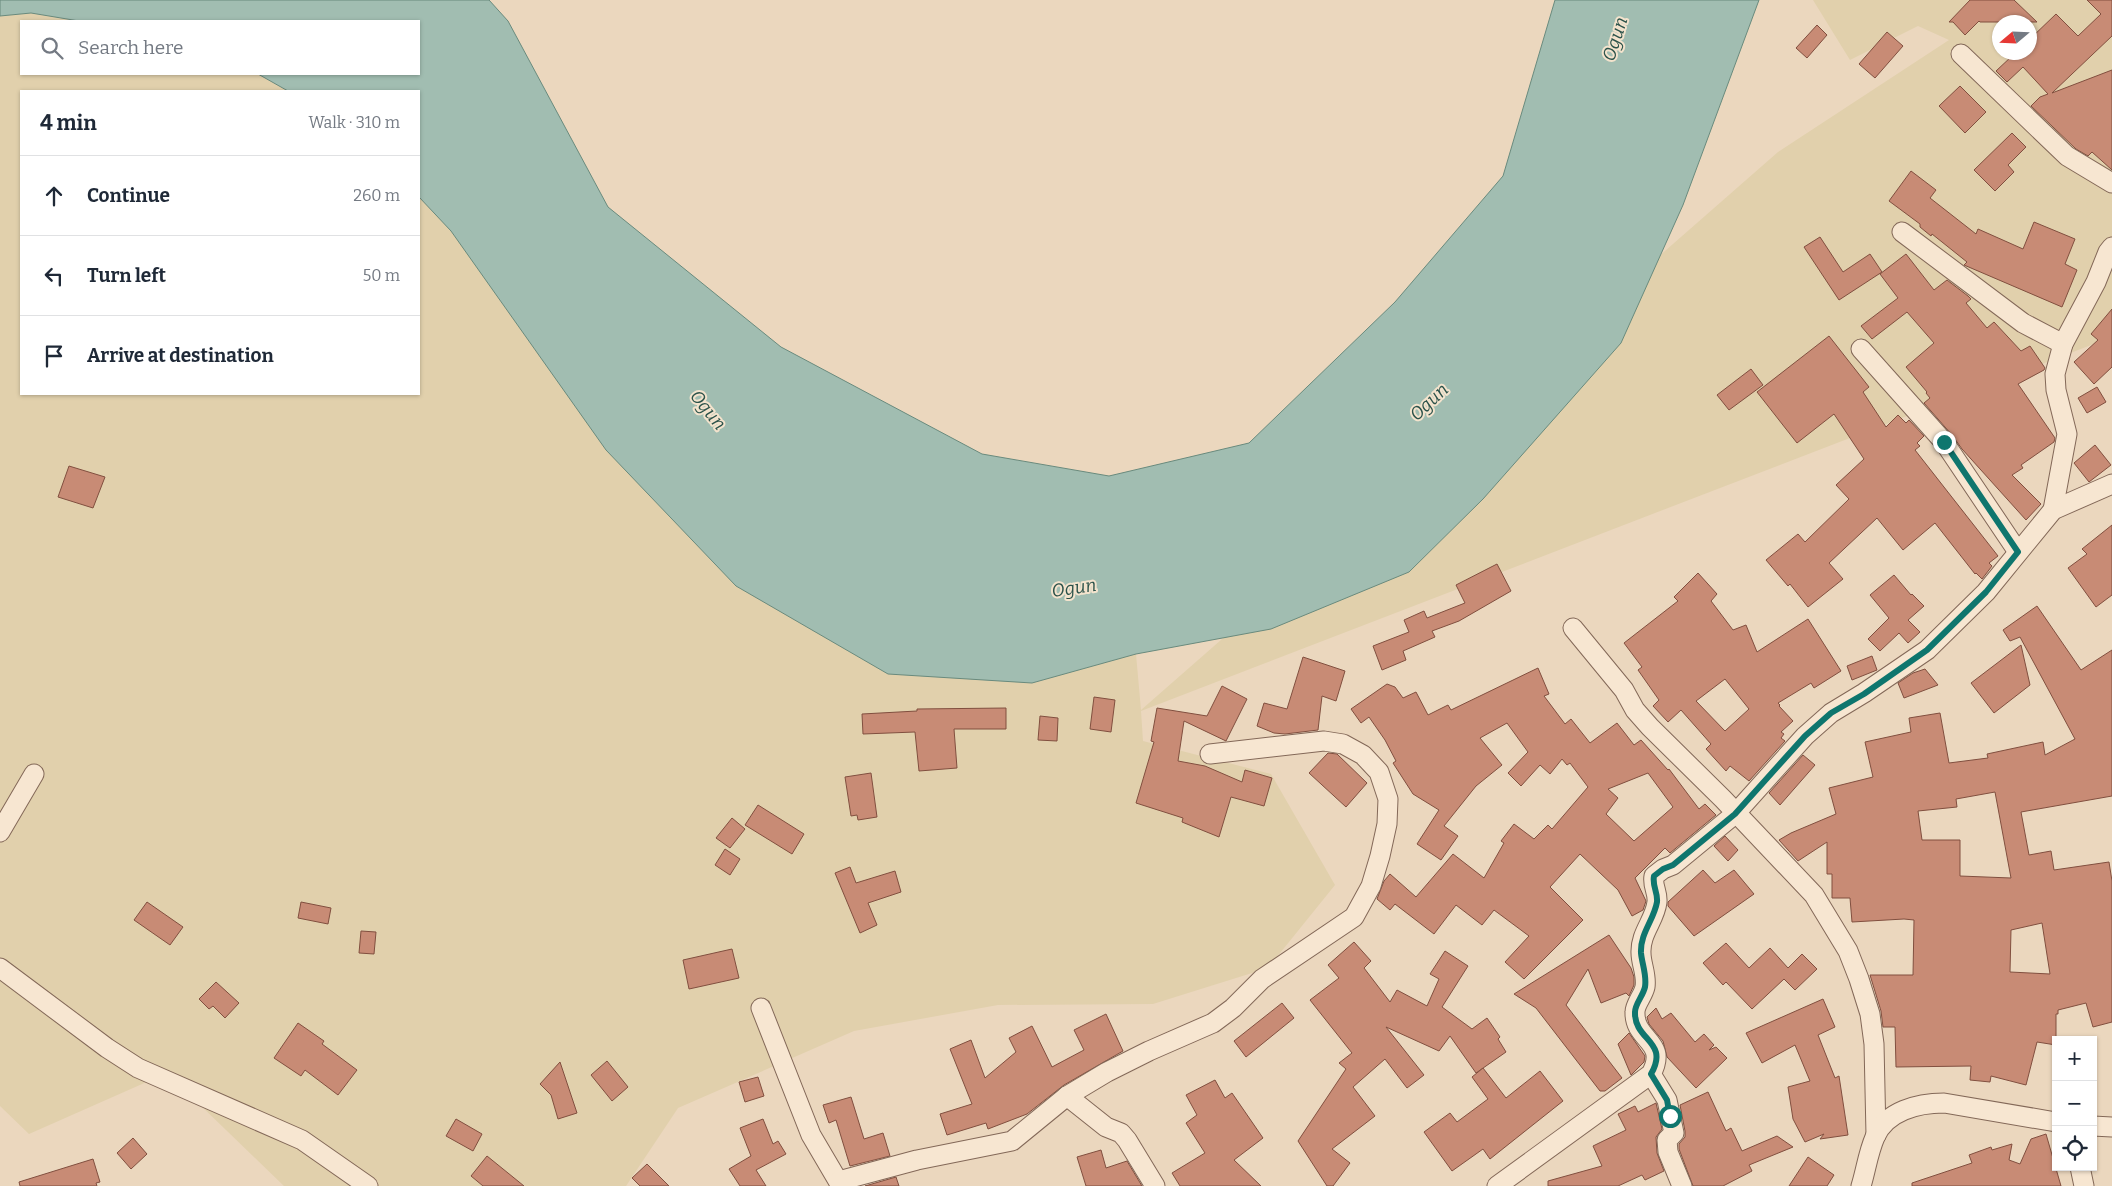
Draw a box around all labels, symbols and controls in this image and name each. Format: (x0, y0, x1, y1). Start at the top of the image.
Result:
water label: Ogun (1598, 14, 1632, 64)
north arrow (1992, 15, 2037, 60)
search box (20, 20, 420, 75)
icon: search (38, 34, 66, 62)
text: Search here (78, 36, 183, 59)
text: 4 min (40, 110, 97, 136)
text: Walk · 310 m (308, 113, 400, 132)
icon: ahead (40, 182, 68, 210)
text: Continue (87, 184, 170, 207)
text: 260 m (353, 186, 400, 205)
icon: left (40, 262, 68, 290)
text: Turn left (87, 264, 166, 287)
text: 50 m (363, 266, 400, 285)
icon: arrive (40, 342, 68, 370)
text: Arrive at destination (87, 344, 274, 367)
water label: Ogun (1405, 379, 1453, 425)
water label: Ogun (685, 386, 731, 434)
route end (1933, 431, 1956, 454)
water label: Ogun (1050, 574, 1098, 602)
map controls (2052, 1036, 2097, 1171)
button: + (2052, 1036, 2097, 1081)
button: − (2052, 1081, 2097, 1126)
route start (1659, 1105, 1682, 1128)
button: locate (2052, 1126, 2097, 1171)

